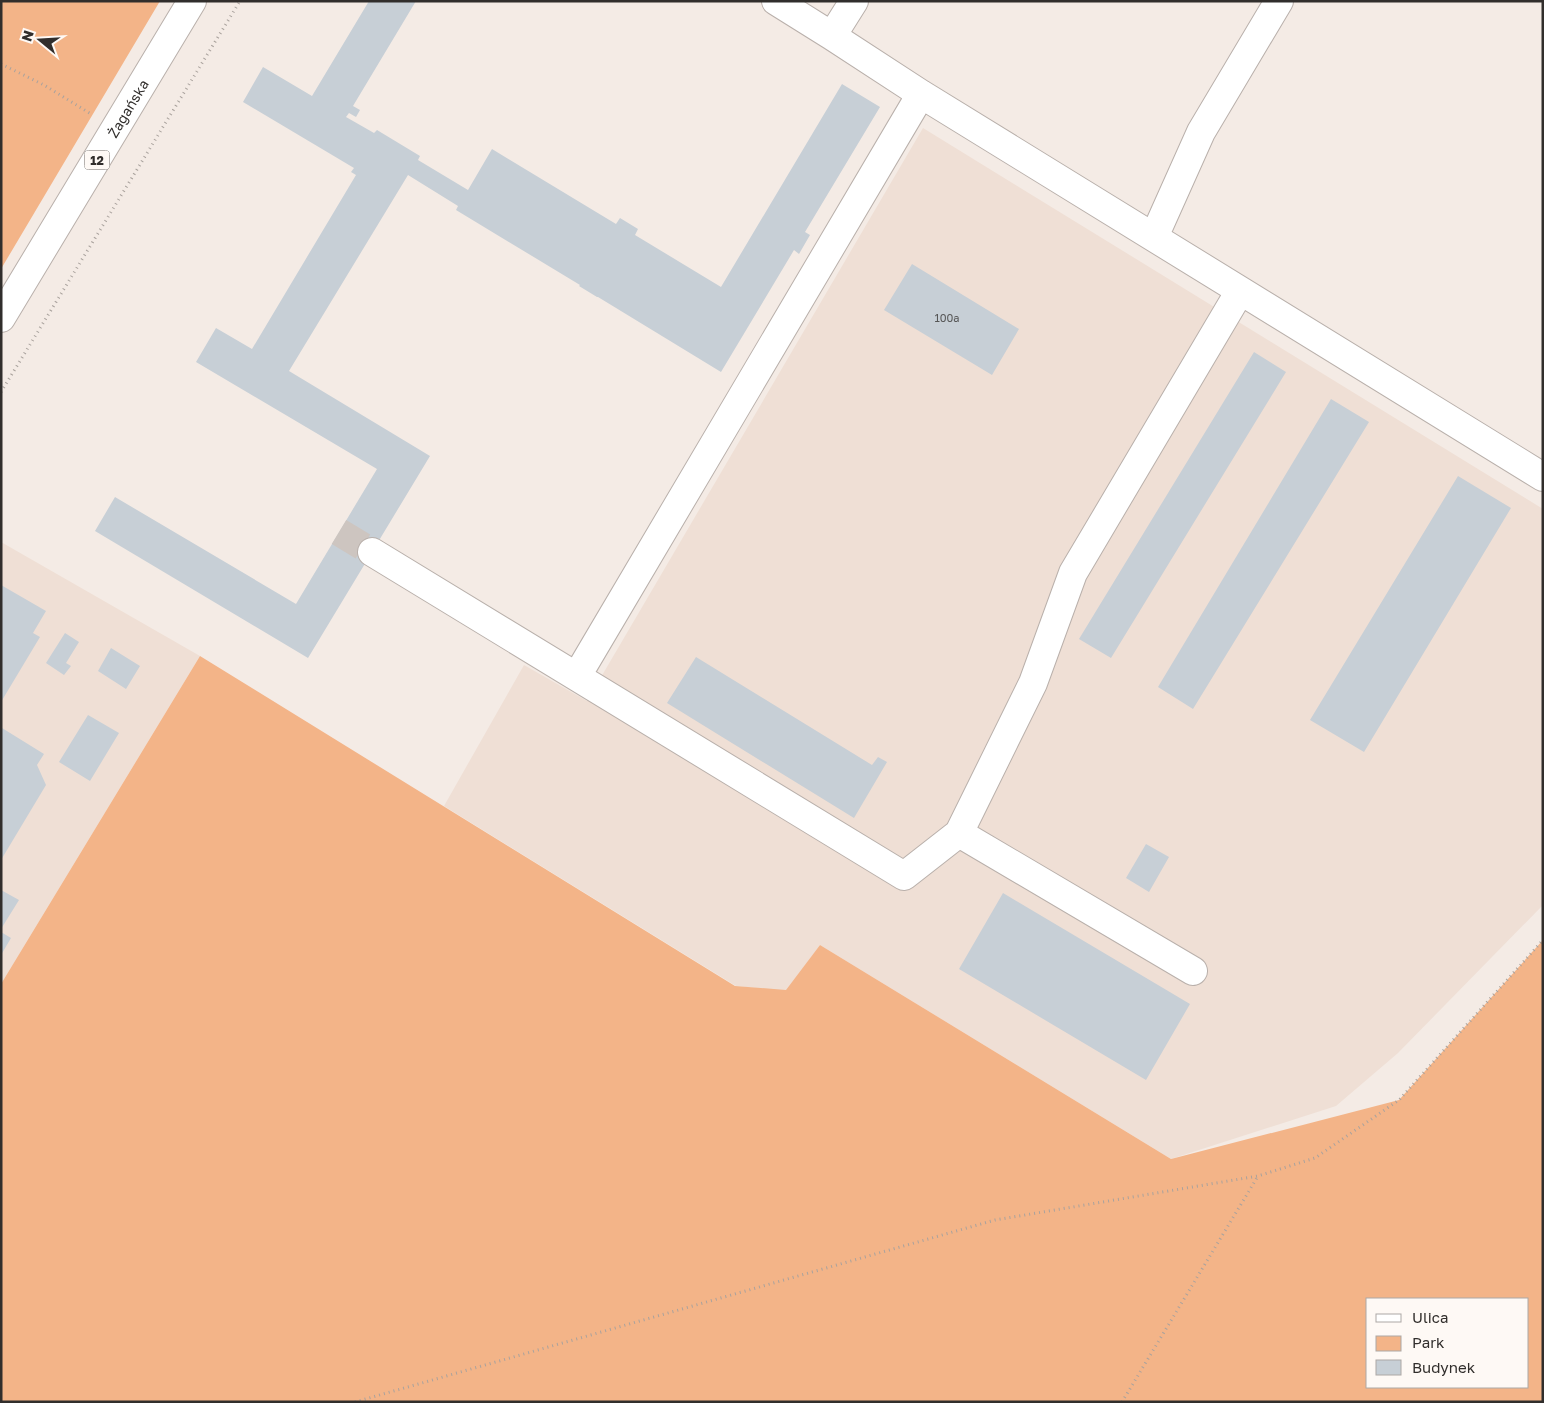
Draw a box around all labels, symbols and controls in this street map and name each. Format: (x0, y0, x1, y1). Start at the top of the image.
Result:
north arrow (15, 15, 65, 65)
text: N (17, 28, 37, 44)
street label: Żagańska (103, 76, 151, 140)
road number: 12 (84, 150, 110, 170)
house number: 100a (934, 311, 960, 324)
legend (1366, 1298, 1529, 1388)
text: Ulica (1412, 1308, 1448, 1326)
text: Park (1412, 1333, 1445, 1351)
text: Budynek (1412, 1358, 1476, 1376)

